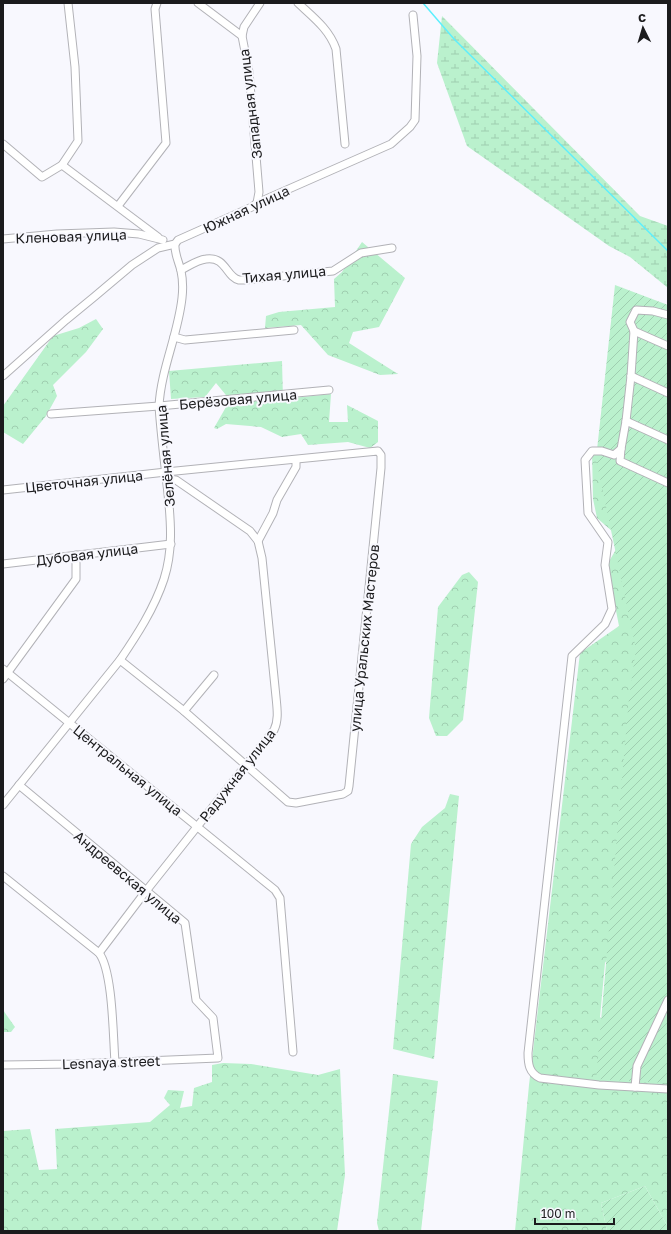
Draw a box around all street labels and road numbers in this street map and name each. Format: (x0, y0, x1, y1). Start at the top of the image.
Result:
street label: Западная улица (235, 48, 265, 160)
street label: Южная улица (200, 182, 292, 236)
street label: Кленовая улица (15, 226, 127, 246)
street label: Тихая улица (241, 262, 327, 286)
street label: Берёзовая улица (178, 385, 298, 413)
street label: Зелёная улица (152, 404, 178, 508)
street label: Цветочная улица (24, 466, 144, 496)
street label: Дубовая улица (35, 539, 139, 569)
street label: улица Уральских Мастеров (346, 543, 382, 733)
street label: Центральная улица (70, 721, 186, 819)
street label: Радужная улица (195, 725, 279, 825)
street label: Андреевская улица (71, 827, 185, 927)
street label: Lesnaya street (61, 1052, 161, 1072)

